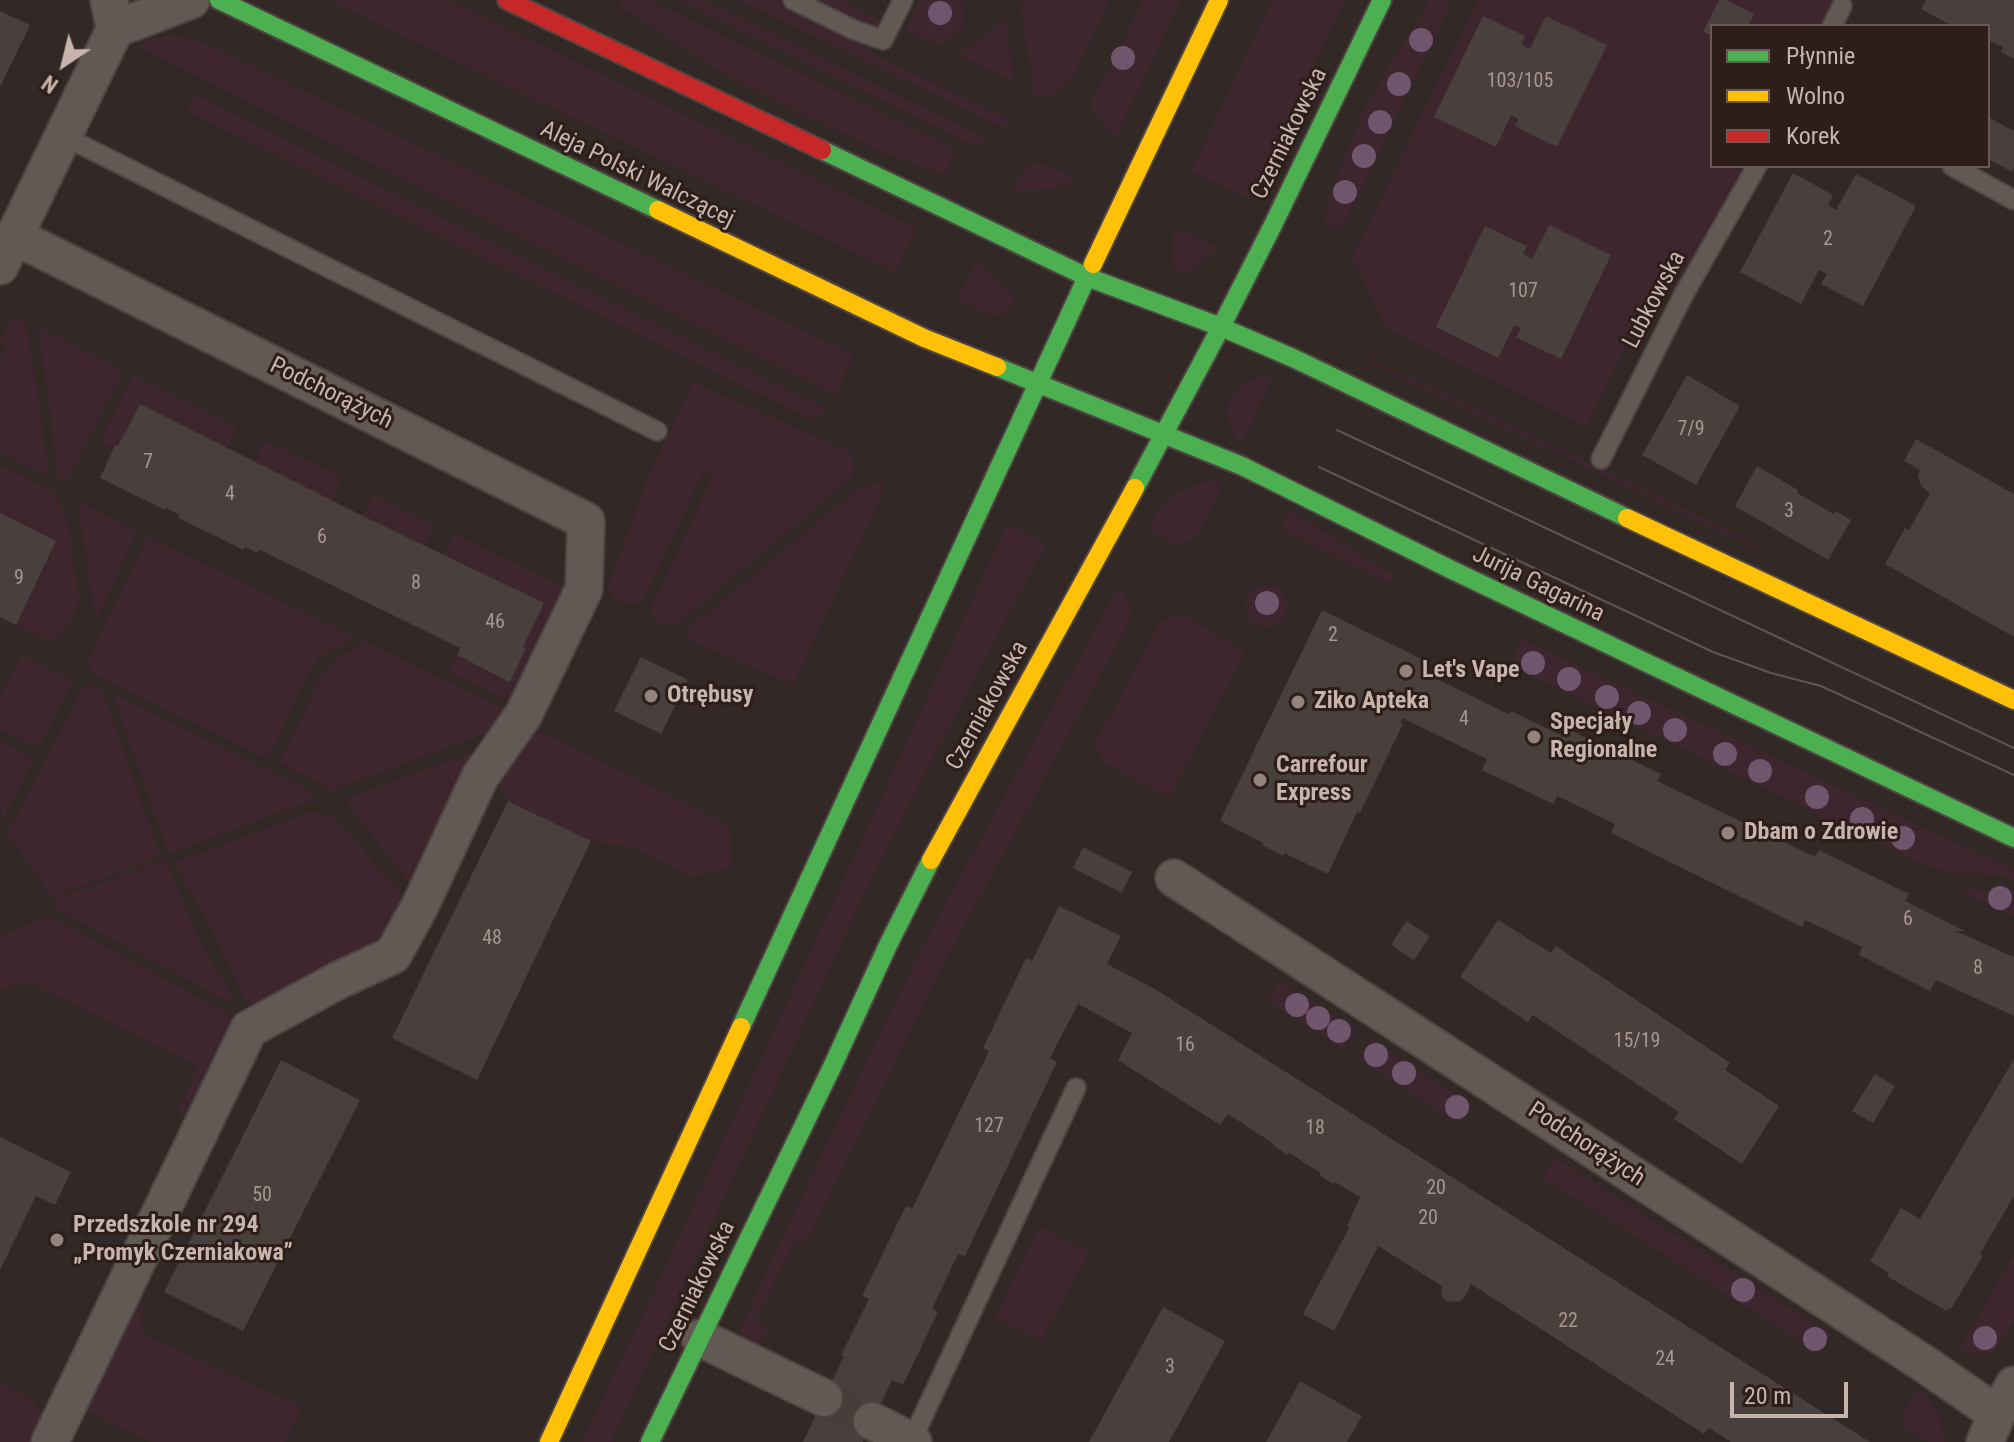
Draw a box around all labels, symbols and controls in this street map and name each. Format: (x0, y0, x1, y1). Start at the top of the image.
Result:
north arrow (24, 24, 104, 104)
legend (1710, 24, 1990, 168)
text: Płynnie (1786, 42, 1855, 70)
street label: Czerniakowska (1246, 63, 1334, 205)
text: N (37, 70, 63, 98)
house number: 103/105 (1487, 70, 1553, 94)
text: Wolno (1786, 82, 1845, 110)
street label: Aleja Polski Walczącej (535, 116, 739, 234)
text: Korek (1786, 122, 1840, 150)
house number: 2 (1823, 228, 1833, 252)
street label: Lubkowska (1617, 246, 1693, 354)
house number: 107 (1508, 280, 1538, 304)
street label: Podchorążych (265, 352, 397, 436)
house number: 7/9 (1677, 418, 1705, 442)
house number: 7 (143, 451, 153, 475)
house number: 4 (225, 483, 235, 507)
house number: 3 (1784, 500, 1794, 524)
house number: 6 (317, 526, 327, 550)
street label: Jurija Gagarina (1467, 541, 1609, 629)
house number: 9 (14, 567, 24, 591)
house number: 8 (411, 572, 421, 596)
house number: 46 (485, 611, 505, 635)
house number: 2 (1328, 624, 1338, 648)
street label: Czerniakowska (941, 637, 1035, 775)
place label: Let's Vape (1422, 657, 1520, 685)
marker: Let's Vape (1397, 662, 1415, 680)
place label: Otrębusy (667, 682, 753, 710)
marker: Otrębusy (642, 687, 660, 705)
place label: Ziko Apteka (1314, 688, 1429, 716)
marker: Ziko Apteka (1289, 693, 1307, 711)
house number: 4 (1459, 708, 1469, 732)
place label: Specjały Regionalne (1550, 709, 1657, 765)
marker: Specjały Regionalne (1525, 728, 1543, 746)
place label: Carrefour Express (1276, 752, 1368, 808)
marker: Carrefour Express (1251, 771, 1269, 789)
place label: Dbam o Zdrowie (1744, 819, 1898, 847)
marker: Dbam o Zdrowie (1719, 824, 1737, 842)
house number: 6 (1903, 908, 1913, 932)
house number: 48 (482, 927, 502, 951)
house number: 8 (1973, 957, 1983, 981)
house number: 15/19 (1614, 1030, 1660, 1054)
house number: 16 (1175, 1034, 1195, 1058)
street label: Podchorążych (1522, 1097, 1650, 1193)
house number: 127 (974, 1115, 1004, 1139)
house number: 18 (1305, 1117, 1325, 1141)
house number: 20 (1426, 1177, 1446, 1201)
house number: 50 (252, 1184, 272, 1208)
house number: 20 (1418, 1207, 1438, 1231)
place label: Przedszkole nr 294 „Promyk Czerniakowa” (73, 1212, 293, 1268)
street label: Czerniakowska (654, 1216, 742, 1358)
marker: Przedszkole nr 294 „Promyk Czerniakowa” (48, 1231, 66, 1249)
house number: 22 (1558, 1310, 1578, 1334)
house number: 24 (1655, 1348, 1675, 1372)
house number: 3 (1165, 1356, 1175, 1380)
scale bar (1734, 1366, 1852, 1416)
text: 20 m (1744, 1382, 1791, 1410)

